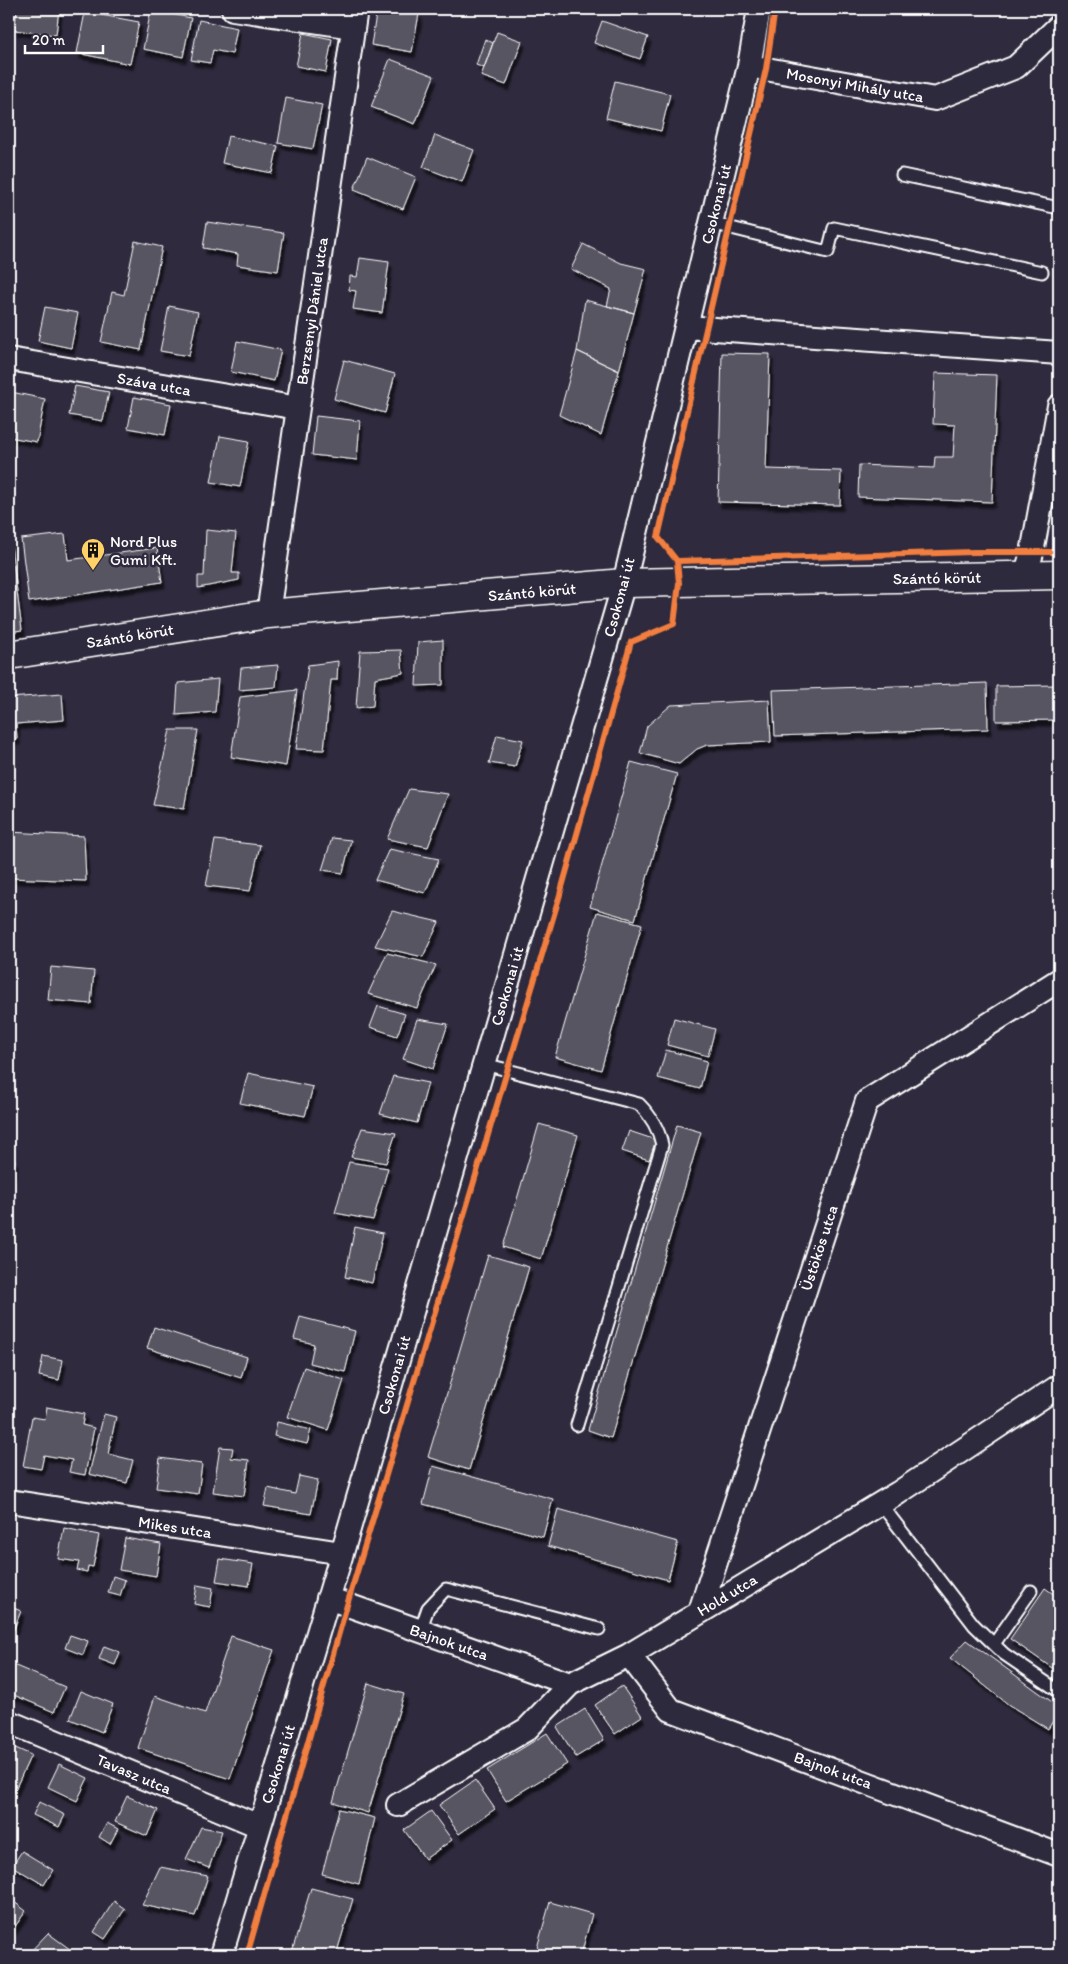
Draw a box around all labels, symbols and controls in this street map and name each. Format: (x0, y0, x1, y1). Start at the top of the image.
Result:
scale bar (25, 22, 102, 54)
text: 20 m (32, 31, 66, 49)
street label: Mosonyi Mihály utca (785, 64, 926, 107)
street label: Csokonai út (697, 162, 735, 246)
street label: Berzsenyi Dániel utca (292, 235, 332, 386)
street label: Száva utca (116, 368, 193, 400)
place label: Nord Plus Gumi Kft. (110, 532, 177, 569)
building icon: Nord Plus Gumi Kft. (80, 537, 106, 571)
street label: Csokonai út (599, 555, 639, 639)
street label: Szántó körút (893, 568, 981, 588)
street label: Szántó körút (487, 579, 577, 605)
street label: Szántó körút (85, 620, 175, 652)
street label: Csokonai út (487, 944, 527, 1028)
street label: Üstökös utca (796, 1203, 842, 1293)
street label: Csokonai út (374, 1333, 414, 1417)
street label: Mikes utca (137, 1512, 214, 1542)
street label: Hold utca (694, 1569, 761, 1620)
street label: Bajnok utca (407, 1620, 491, 1664)
street label: Csokonai út (257, 1722, 299, 1806)
street label: Bajnok utca (791, 1747, 875, 1793)
street label: Tavasz utca (94, 1750, 175, 1799)

